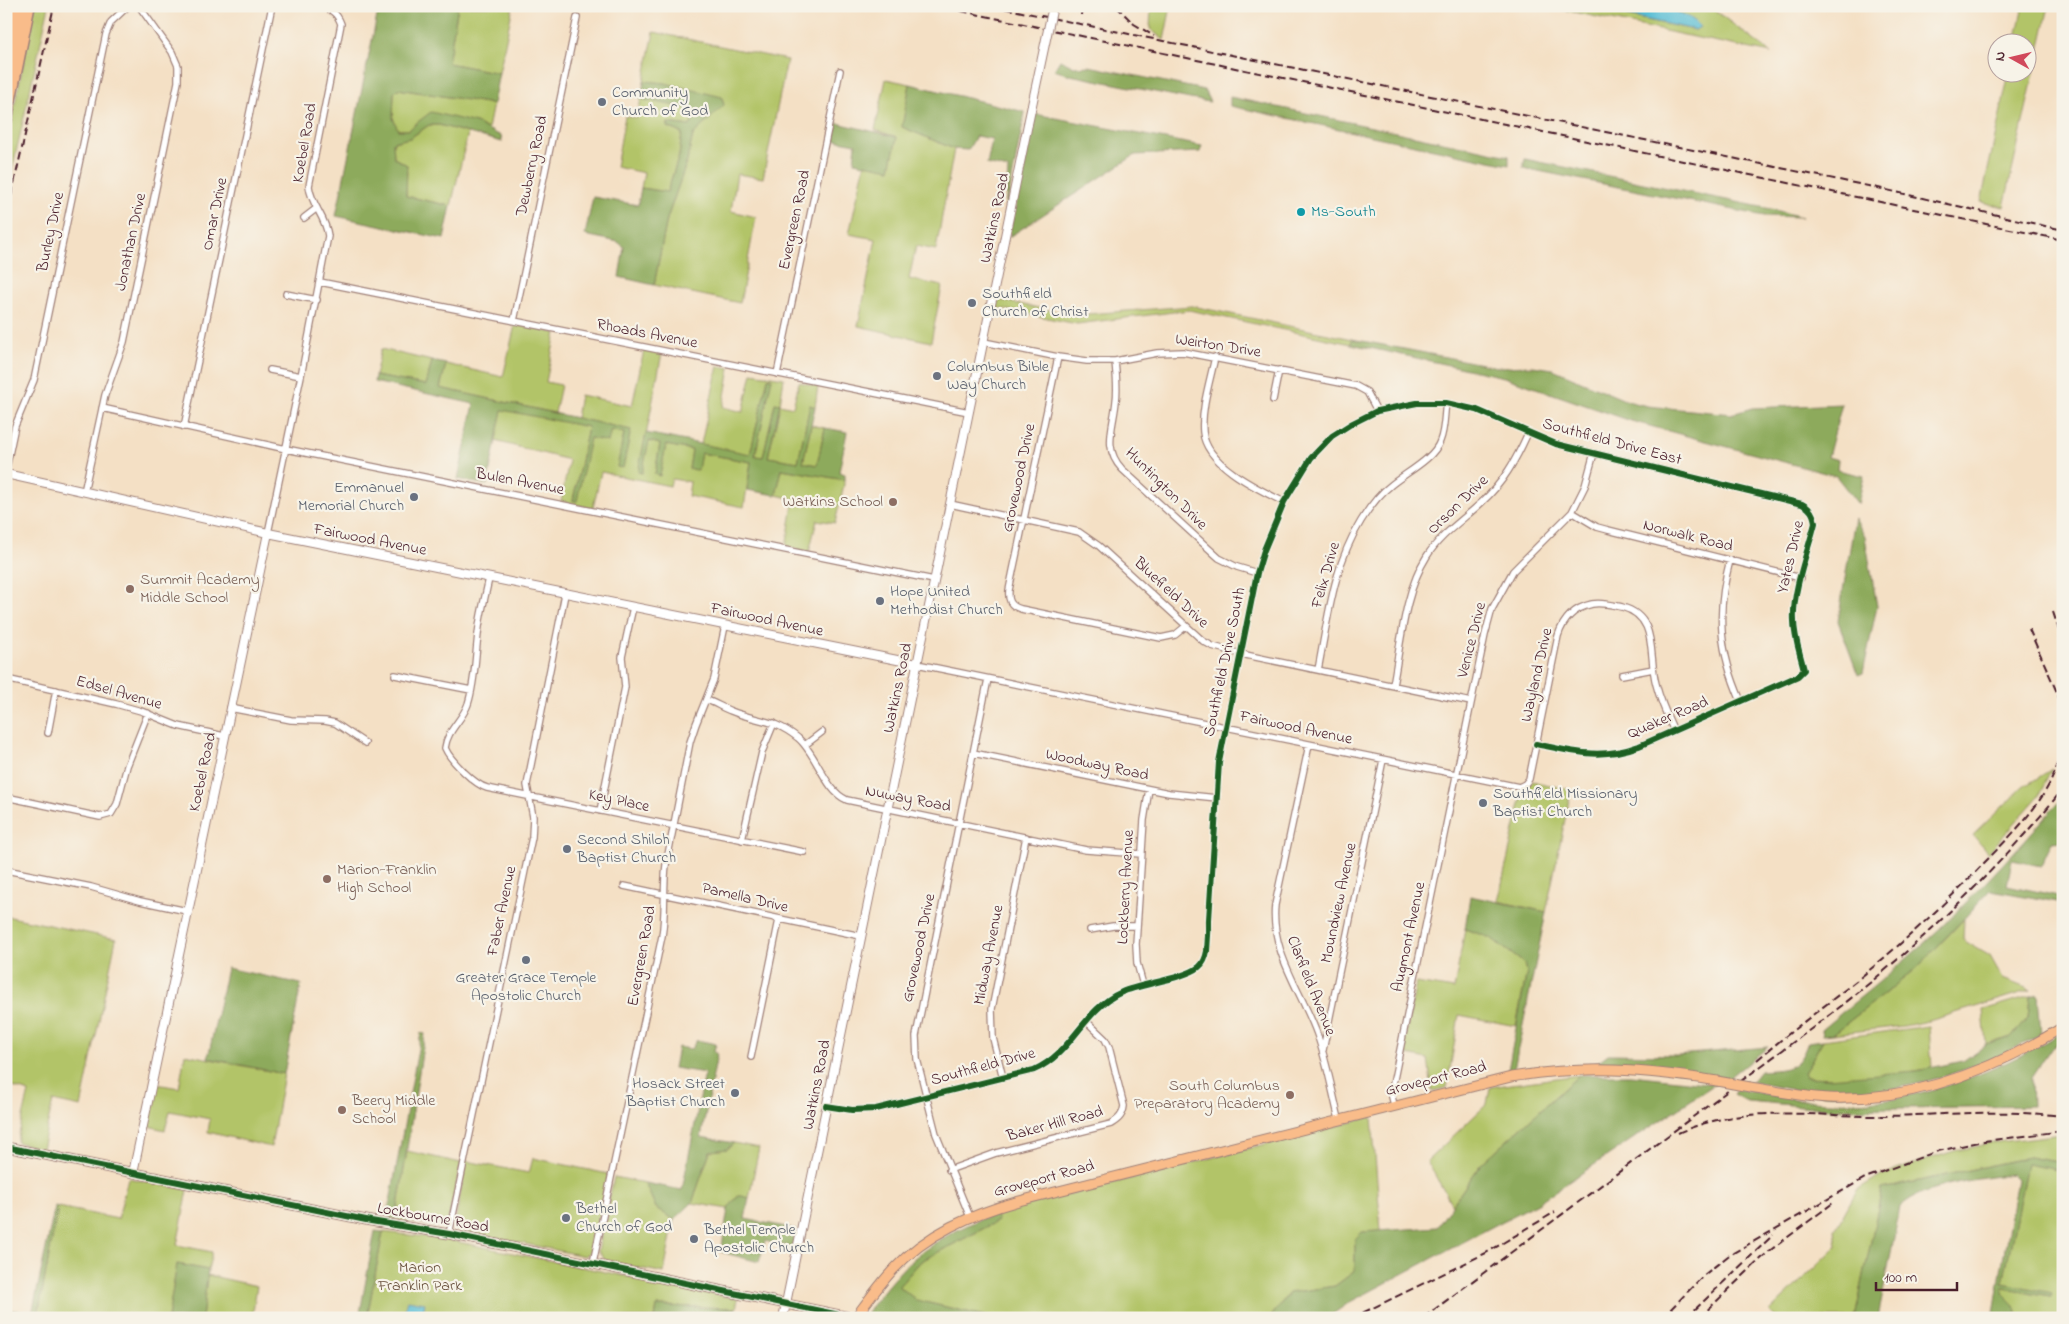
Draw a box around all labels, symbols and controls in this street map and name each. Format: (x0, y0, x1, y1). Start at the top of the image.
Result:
north arrow (1986, 32, 2036, 82)
text: N (1990, 50, 2012, 63)
place label: Community Church of God (612, 81, 708, 123)
marker: Community Church of God (596, 96, 608, 108)
street label: Koebel Road (286, 101, 324, 185)
street label: Dewberry Road (509, 113, 554, 220)
street label: Evergreen Road (773, 168, 817, 272)
street label: Watkins Road (974, 171, 1016, 265)
street label: Omar Drive (196, 175, 235, 253)
street label: Burley Drive (31, 189, 71, 275)
street label: Jonathan Drive (109, 190, 153, 293)
place label: Ms-South (1311, 200, 1376, 224)
marker: Ms-South (1295, 206, 1307, 218)
place label: Southfield Church of Christ (982, 282, 1089, 324)
marker: Southfield Church of Christ (966, 297, 978, 309)
street label: Rhoads Avenue (594, 312, 700, 356)
street label: Weirton Drive (1173, 327, 1263, 365)
place label: Columbus Bible Way Church (947, 355, 1050, 397)
marker: Columbus Bible Way Church (931, 370, 943, 382)
street label: Southfield Drive East (1540, 412, 1685, 472)
street label: Grovewood Drive (996, 421, 1042, 535)
street label: Huntington Drive (1119, 442, 1213, 536)
street label: Bulen Avenue (473, 461, 567, 502)
street label: Orson Drive (1422, 469, 1495, 540)
place label: Emmanuel Memorial Church (298, 476, 404, 518)
place label: Watkins School (783, 490, 883, 514)
marker: Emmanuel Memorial Church (408, 491, 420, 503)
marker: Watkins School (887, 496, 899, 508)
street label: Norwalk Road (1641, 513, 1735, 559)
street label: Fairwood Avenue (310, 517, 429, 563)
street label: Yates Drive (1771, 517, 1811, 596)
street label: Felix Drive (1305, 538, 1347, 612)
street label: Bluefield Drive (1127, 551, 1215, 635)
place label: Summit Academy Middle School (140, 568, 260, 610)
place label: Hope United Methodist Church (890, 580, 1003, 622)
marker: Summit Academy Middle School (124, 583, 136, 595)
street label: Southfield Drive South (1197, 585, 1253, 739)
marker: Hope United Methodist Church (874, 595, 886, 607)
street label: Fairwood Avenue (707, 596, 826, 644)
street label: Venice Drive (1451, 599, 1493, 681)
street label: Wayland Drive (1515, 625, 1560, 724)
street label: Watkins Road (877, 641, 919, 735)
street label: Edsel Avenue (73, 669, 166, 717)
street label: Quaker Road (1624, 690, 1712, 746)
street label: Fairwood Avenue (1236, 704, 1355, 752)
street label: Koebel Road (183, 730, 223, 814)
street label: Woodway Road (1043, 742, 1151, 788)
street label: Nuway Road (863, 779, 953, 819)
place label: Southfield Missionary Baptist Church (1492, 782, 1637, 824)
street label: Key Place (586, 783, 652, 819)
marker: Southfield Missionary Baptist Church (1477, 797, 1489, 809)
place label: Second Shiloh Baptist Church (576, 828, 676, 870)
street label: Lockberry Avenue (1111, 828, 1141, 945)
street label: Moundview Avenue (1315, 840, 1364, 965)
marker: Second Shiloh Baptist Church (561, 843, 573, 855)
place label: Marion-Franklin High School (337, 858, 437, 900)
street label: Faber Avenue (481, 863, 523, 959)
marker: Marion-Franklin High School (321, 873, 333, 885)
street label: Pamella Drive (699, 876, 791, 920)
street label: Augmont Avenue (1386, 879, 1433, 994)
street label: Grovewood Drive (896, 891, 942, 1005)
street label: Midway Avenue (968, 902, 1011, 1007)
street label: Evergreen Road (621, 904, 663, 1008)
street label: Clarfield Avenue (1280, 932, 1342, 1040)
marker: Greater Grace Temple Apostolic Church (520, 954, 532, 966)
place label: Greater Grace Temple Apostolic Church (455, 966, 597, 1008)
street label: Watkins Road (797, 1038, 837, 1132)
street label: Southfield Drive (928, 1041, 1039, 1092)
street label: Groveport Road (1383, 1055, 1489, 1103)
place label: Hosack Street Baptist Church (625, 1072, 726, 1114)
place label: South Columbus Preparatory Academy (1134, 1074, 1280, 1116)
marker: Hosack Street Baptist Church (729, 1087, 741, 1099)
place label: Beery Middle School (351, 1089, 436, 1131)
marker: South Columbus Preparatory Academy (1284, 1089, 1296, 1101)
street label: Baker Hill Road (1003, 1100, 1106, 1149)
marker: Beery Middle School (336, 1104, 348, 1116)
street label: Groveport Road (991, 1154, 1097, 1204)
street label: Lockbourne Road (375, 1196, 491, 1240)
place label: Bethel Church of God (575, 1197, 672, 1239)
marker: Bethel Church of God (560, 1212, 572, 1224)
place label: Bethel Temple Apostolic Church (703, 1218, 814, 1260)
marker: Bethel Temple Apostolic Church (688, 1233, 700, 1245)
park label: Marion Franklin Park (377, 1256, 463, 1298)
scale bar (1876, 1259, 1958, 1291)
text: 100 m (1884, 1267, 1917, 1289)

